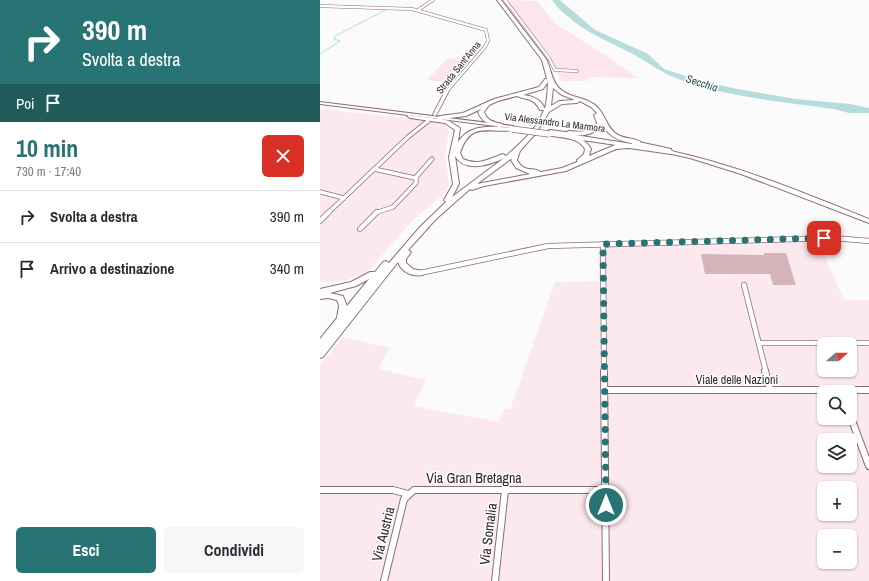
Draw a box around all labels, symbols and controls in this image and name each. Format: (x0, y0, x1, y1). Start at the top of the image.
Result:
text: 390 m (82, 11, 147, 49)
icon: right (16, 16, 68, 68)
street label: Strada Sant'Anna (433, 38, 484, 96)
text: Svolta a destra (82, 47, 180, 72)
water label: Secchia (684, 71, 720, 95)
icon: arrive (42, 92, 64, 114)
text: Poi (16, 93, 34, 114)
street label: Via Alessandro La Marmora (504, 110, 607, 135)
text: 10 min (16, 132, 78, 164)
button: close (262, 135, 304, 177)
text: 730 m · 17:40 (16, 163, 81, 180)
icon: right (16, 206, 38, 228)
text: Svolta a destra (50, 206, 138, 227)
text: 390 m (270, 206, 304, 227)
pin (807, 221, 841, 255)
icon: arrive (813, 227, 835, 249)
icon: arrive (16, 258, 38, 280)
text: Arrivo a destinazione (50, 258, 174, 279)
text: 340 m (270, 258, 304, 279)
north arrow (817, 337, 857, 377)
map controls (817, 337, 857, 569)
street label: Viale delle Nazioni (696, 372, 778, 388)
button: search (817, 385, 857, 425)
button: layers (817, 433, 857, 473)
street label: Via Gran Bretagna (426, 469, 522, 487)
button: + (817, 481, 857, 521)
position arrow (585, 484, 627, 526)
street label: Via Somalia (475, 501, 501, 566)
street label: Via Austria (367, 504, 399, 563)
button: Esci (16, 527, 156, 573)
button: Condividi (164, 527, 304, 573)
button: − (817, 529, 857, 569)

